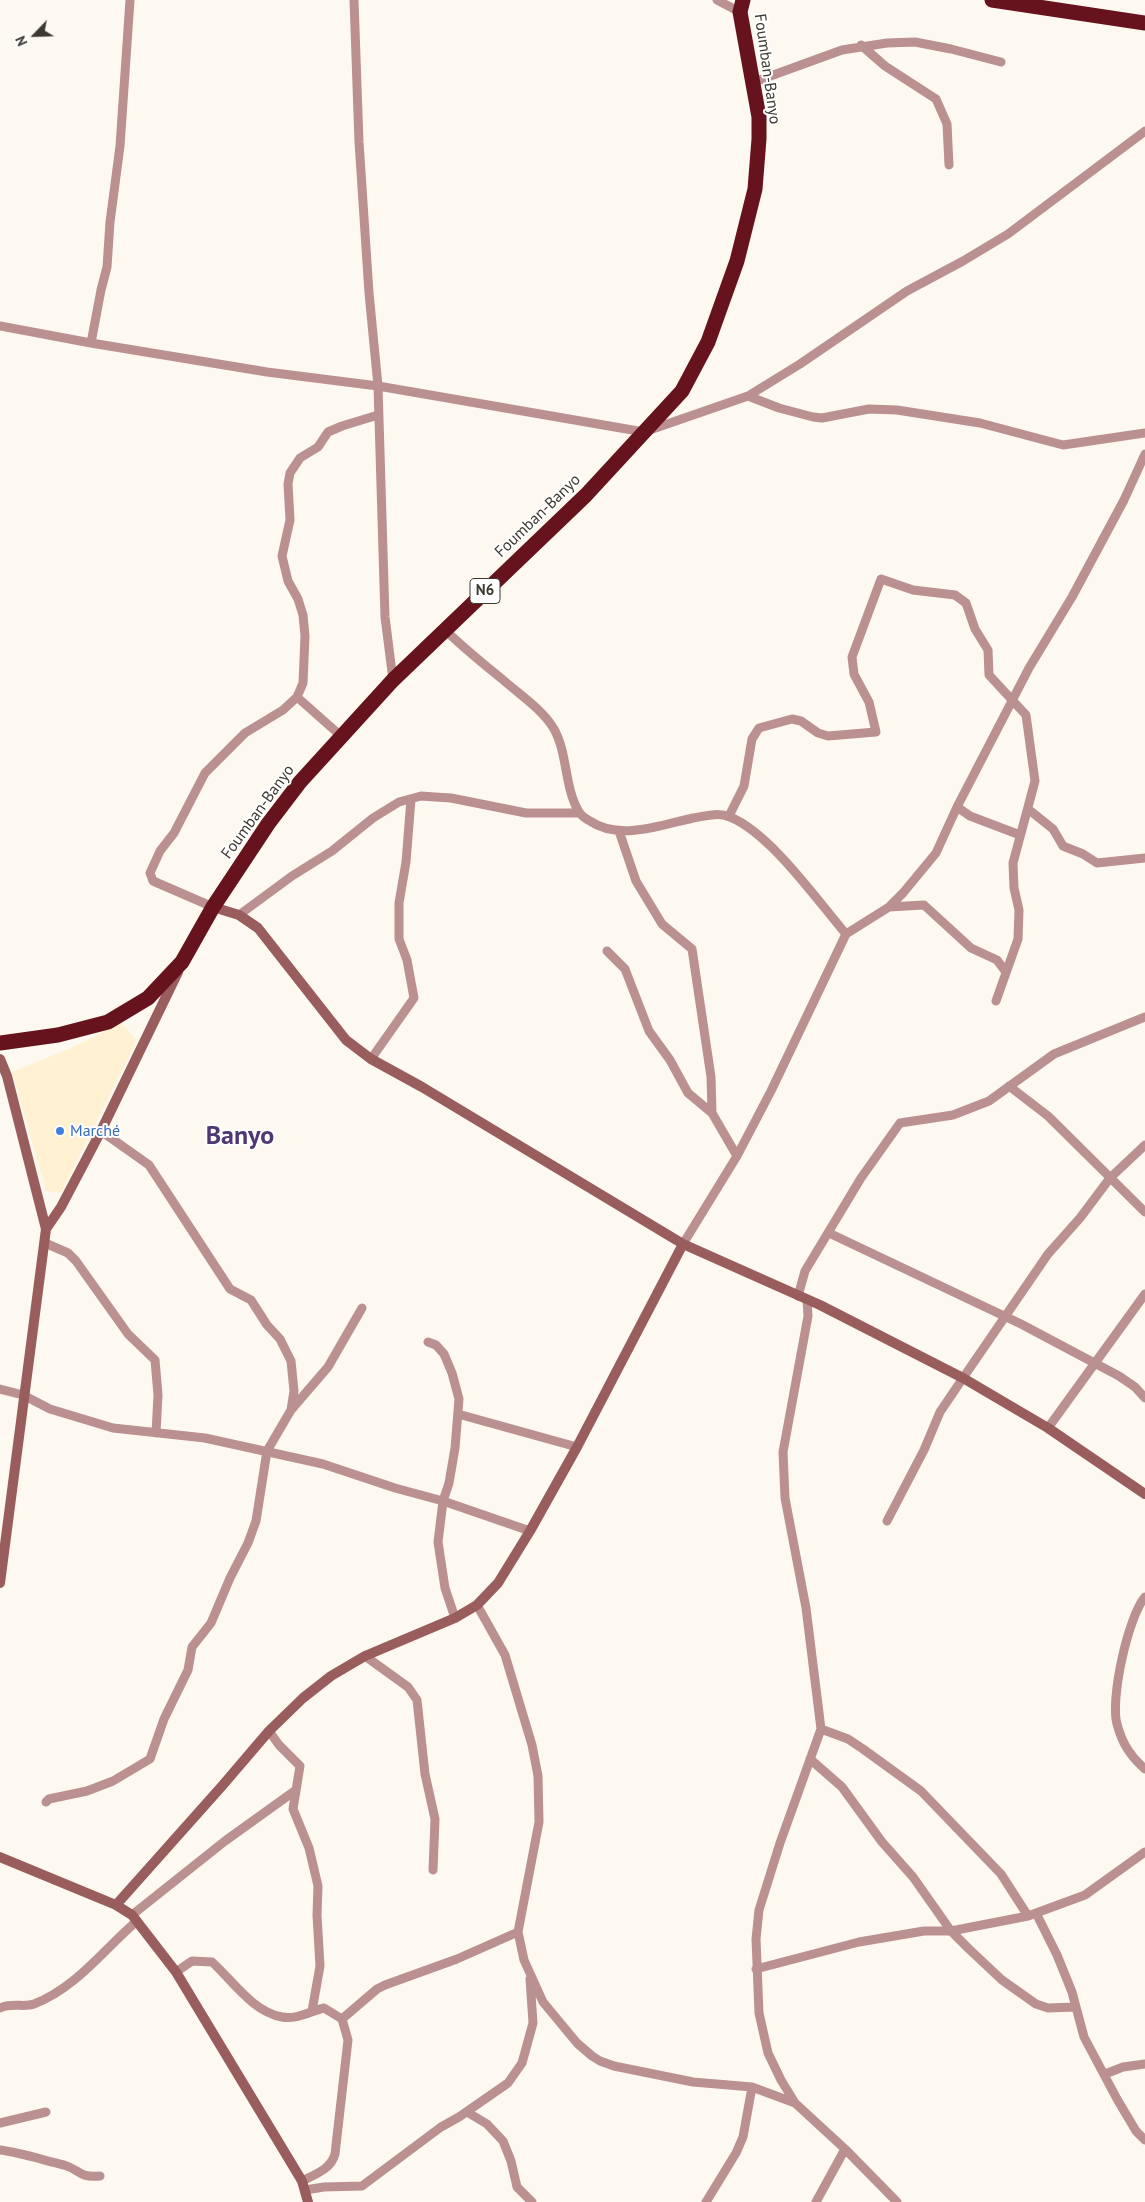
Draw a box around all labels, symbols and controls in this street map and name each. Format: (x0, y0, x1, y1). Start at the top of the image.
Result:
north arrow (10, 10, 60, 60)
street label: Foumban-Banyo (750, 12, 784, 126)
text: N (11, 33, 31, 49)
street label: Foumban-Banyo (491, 470, 585, 562)
road number: N6 (470, 578, 500, 604)
street label: Foumban-Banyo (217, 761, 299, 863)
place label: Marché (70, 1121, 120, 1141)
district label: Banyo (206, 1121, 274, 1153)
marker: Marché (54, 1125, 66, 1137)

